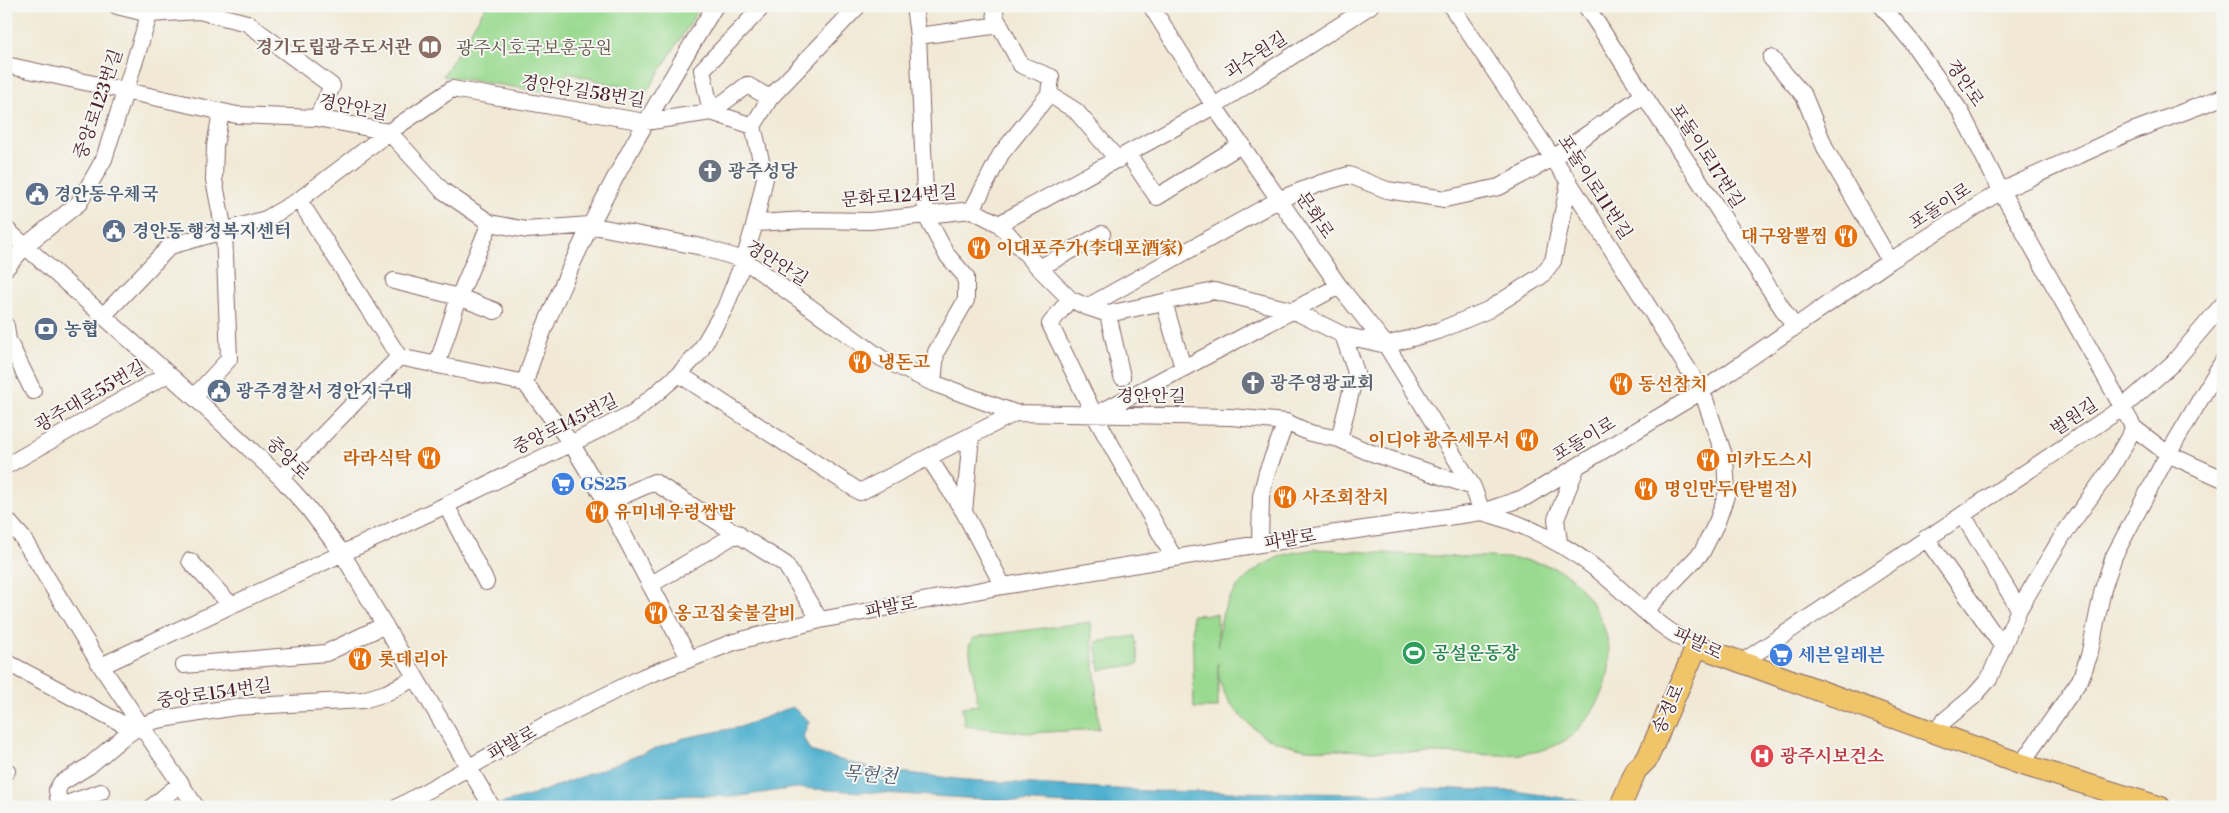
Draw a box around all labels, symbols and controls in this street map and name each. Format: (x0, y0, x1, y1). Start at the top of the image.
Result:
street label: 과수원길 (1221, 27, 1292, 84)
library icon: 경기도립광주도서관 (417, 34, 443, 60)
place label: 경기도립광주도서관 (256, 36, 413, 59)
park label: 광주시호국보훈공원 (456, 37, 612, 60)
street label: 중앙로123번길 (69, 46, 128, 162)
street label: 경안로 (1940, 55, 1989, 111)
street label: 경안안길58번길 (519, 70, 647, 113)
street label: 경안안길 (317, 90, 389, 125)
street label: 포돌이로17번길 (1664, 100, 1749, 213)
street label: 포돌이로11번길 (1552, 131, 1637, 244)
church icon: 광주성당 (697, 158, 723, 184)
place label: 광주성당 (728, 160, 798, 183)
street label: 포돌이로 (1905, 178, 1976, 235)
public building icon: 경안동우체국 (24, 181, 50, 207)
street label: 문화로124번길 (840, 181, 958, 212)
place label: 경안동우체국 (54, 183, 159, 206)
street label: 문화로 (1290, 187, 1339, 243)
public building icon: 경안동 행정복지센터 (101, 218, 127, 244)
place label: 경안동 행정복지센터 (132, 220, 291, 243)
restaurant icon: 대구왕뽈찜 (1833, 223, 1859, 249)
place label: 대구왕뽈찜 (1741, 225, 1828, 248)
street label: 경안안길 (741, 235, 812, 292)
restaurant icon: 이대포주가(李대포酒家) (966, 235, 992, 261)
place label: 이대포주가(李대포酒家) (996, 237, 1183, 260)
bank icon: 농협 (33, 316, 59, 342)
place label: 농협 (64, 318, 99, 341)
restaurant icon: 냉돈고 (847, 349, 873, 375)
place label: 냉돈고 (878, 351, 931, 374)
street label: 광주대로55번길 (31, 355, 150, 437)
church icon: 광주영광교회 (1240, 370, 1266, 396)
restaurant icon: 동선참치 (1608, 371, 1634, 397)
place label: 광주영광교회 (1270, 372, 1374, 395)
place label: 동선참치 (1638, 373, 1708, 396)
public building icon: 광주경찰서 경안지구대 (206, 378, 232, 404)
place label: 광주경찰서 경안지구대 (236, 380, 413, 403)
street label: 경안안길 (1116, 385, 1186, 408)
street label: 중앙로145번길 (509, 389, 622, 460)
street label: 벌원길 (2046, 393, 2102, 442)
street label: 포돌이로 (1549, 412, 1620, 467)
restaurant icon: 이디야 광주세무서 (1514, 427, 1540, 453)
place label: 이디야 광주세무서 (1368, 429, 1510, 452)
street label: 중앙로 (261, 432, 314, 485)
restaurant icon: 라라식탁 (416, 445, 442, 471)
place label: 라라식탁 (342, 447, 413, 470)
restaurant icon: 미카도스시 (1695, 447, 1721, 473)
place label: 미카도스시 (1726, 449, 1813, 472)
supermarket icon: GS25 (550, 471, 576, 497)
place label: GS25 (580, 473, 627, 496)
restaurant icon: 명인만두(탄벌점) (1633, 476, 1659, 502)
place label: 명인만두(탄벌점) (1664, 478, 1797, 501)
restaurant icon: 사조회참치 (1272, 484, 1298, 510)
place label: 사조회참치 (1302, 486, 1389, 509)
restaurant icon: 유미네우렁쌈밥 (584, 499, 610, 525)
place label: 유미네우렁쌈밥 (614, 501, 736, 524)
street label: 파발로 (1263, 524, 1318, 555)
street label: 파발로 (863, 591, 919, 624)
restaurant icon: 옹고집숯불갈비 (643, 600, 669, 626)
place label: 옹고집숯불갈비 (674, 602, 796, 625)
street label: 파발로 (1669, 622, 1726, 665)
sports icon: 공설운동장 (1401, 640, 1427, 666)
place label: 공설운동장 (1432, 642, 1520, 665)
supermarket icon: 세븐일레븐 (1768, 642, 1794, 668)
place label: 세븐일레븐 (1798, 644, 1885, 667)
restaurant icon: 롯데리아 (347, 646, 373, 672)
place label: 롯데리아 (378, 648, 448, 671)
street label: 중앙로154번길 (155, 674, 273, 713)
street label: 송정로 (1647, 681, 1690, 738)
street label: 파발로 (484, 721, 541, 766)
hospital icon: 광주시보건소 (1749, 743, 1775, 769)
place label: 광주시보건소 (1780, 745, 1885, 768)
water label: 목현천 (842, 761, 900, 789)

